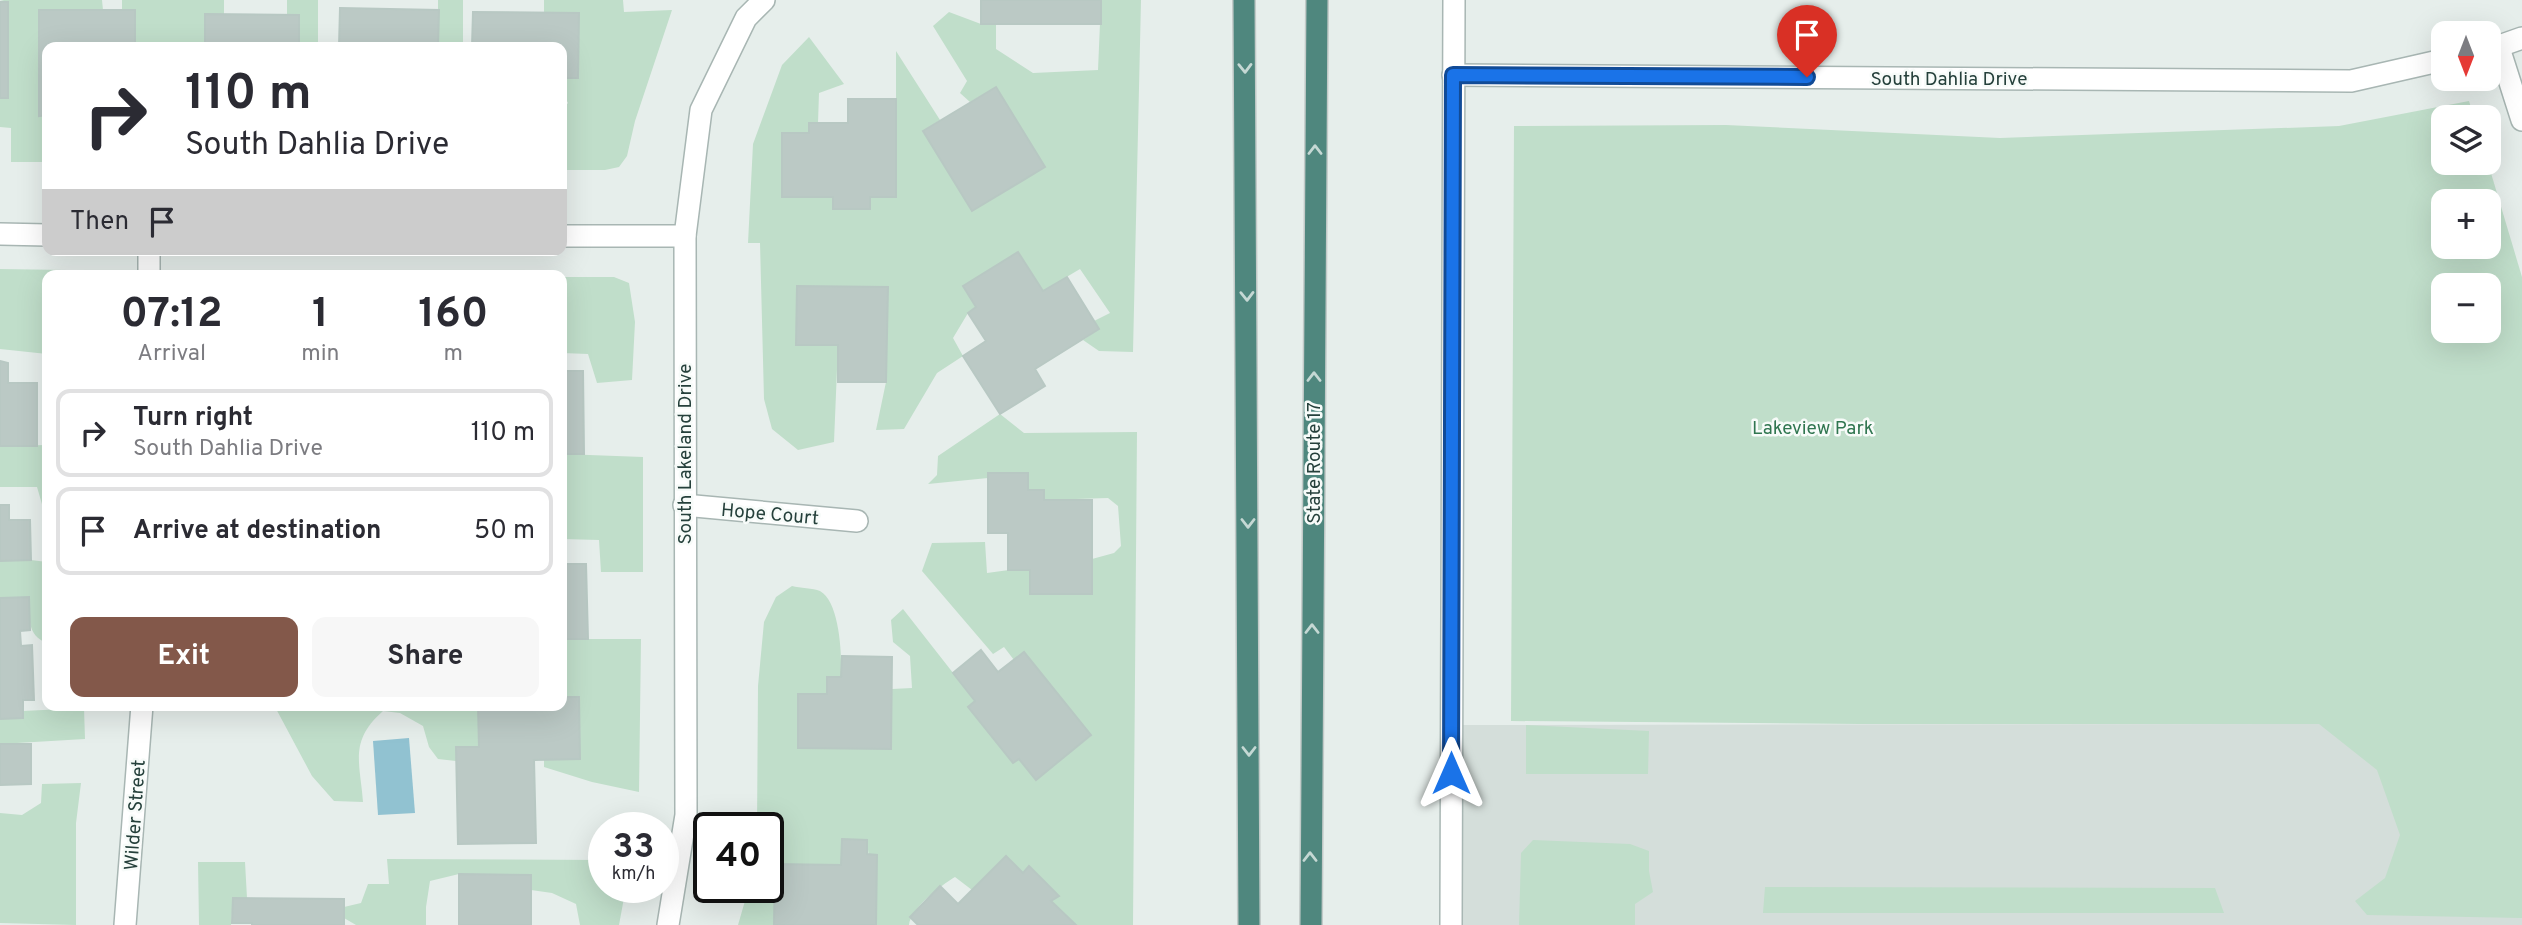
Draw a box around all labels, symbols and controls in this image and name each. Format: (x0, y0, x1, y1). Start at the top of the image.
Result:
pin (1777, 5, 1837, 77)
icon: arrive (1788, 16, 1826, 54)
north arrow (2431, 21, 2501, 91)
map controls (2431, 21, 2501, 343)
one-way arrow (1237, 63, 1253, 74)
text: 110 m (185, 65, 312, 127)
street label: South Dahlia Drive (1871, 68, 2027, 92)
icon: right (70, 70, 161, 161)
button: layers (2431, 105, 2501, 175)
text: South Dahlia Drive (185, 126, 449, 166)
one-way arrow (1308, 144, 1323, 155)
button: + (2431, 189, 2501, 259)
icon: arrive (143, 203, 181, 241)
text: Then (70, 206, 129, 239)
button: − (2431, 273, 2501, 343)
text: 07:12 (121, 289, 223, 342)
text: 1 (312, 289, 329, 342)
text: 160 (418, 289, 488, 342)
one-way arrow (1239, 291, 1255, 301)
text: Arrival (137, 340, 206, 369)
text: min (301, 340, 340, 369)
text: m (444, 340, 463, 369)
street label: South Lakeland Drive (674, 363, 698, 545)
one-way arrow (1306, 372, 1322, 382)
text: Turn right (133, 402, 253, 435)
street label: State Route 17 (1303, 402, 1327, 524)
icon: right (74, 414, 112, 452)
text: 110 m (471, 417, 535, 450)
park label: Lakeview Park (1752, 417, 1874, 441)
text: South Dahlia Drive (133, 435, 323, 464)
street label: Hope Court (720, 499, 820, 531)
icon: arrive (74, 512, 112, 550)
text: Arrive at destination (133, 515, 381, 548)
text: 50 m (474, 515, 535, 548)
one-way arrow (1240, 518, 1256, 529)
button: Exit (70, 617, 298, 697)
button: Share (312, 617, 539, 697)
one-way arrow (1304, 624, 1320, 634)
position arrow (1414, 736, 1488, 810)
one-way arrow (1241, 746, 1257, 756)
street label: Wilder Street (120, 759, 152, 871)
speed limit sign: 40 (693, 812, 784, 903)
text: 33 (613, 826, 654, 870)
one-way arrow (1302, 851, 1318, 862)
text: km/h (612, 863, 655, 886)

